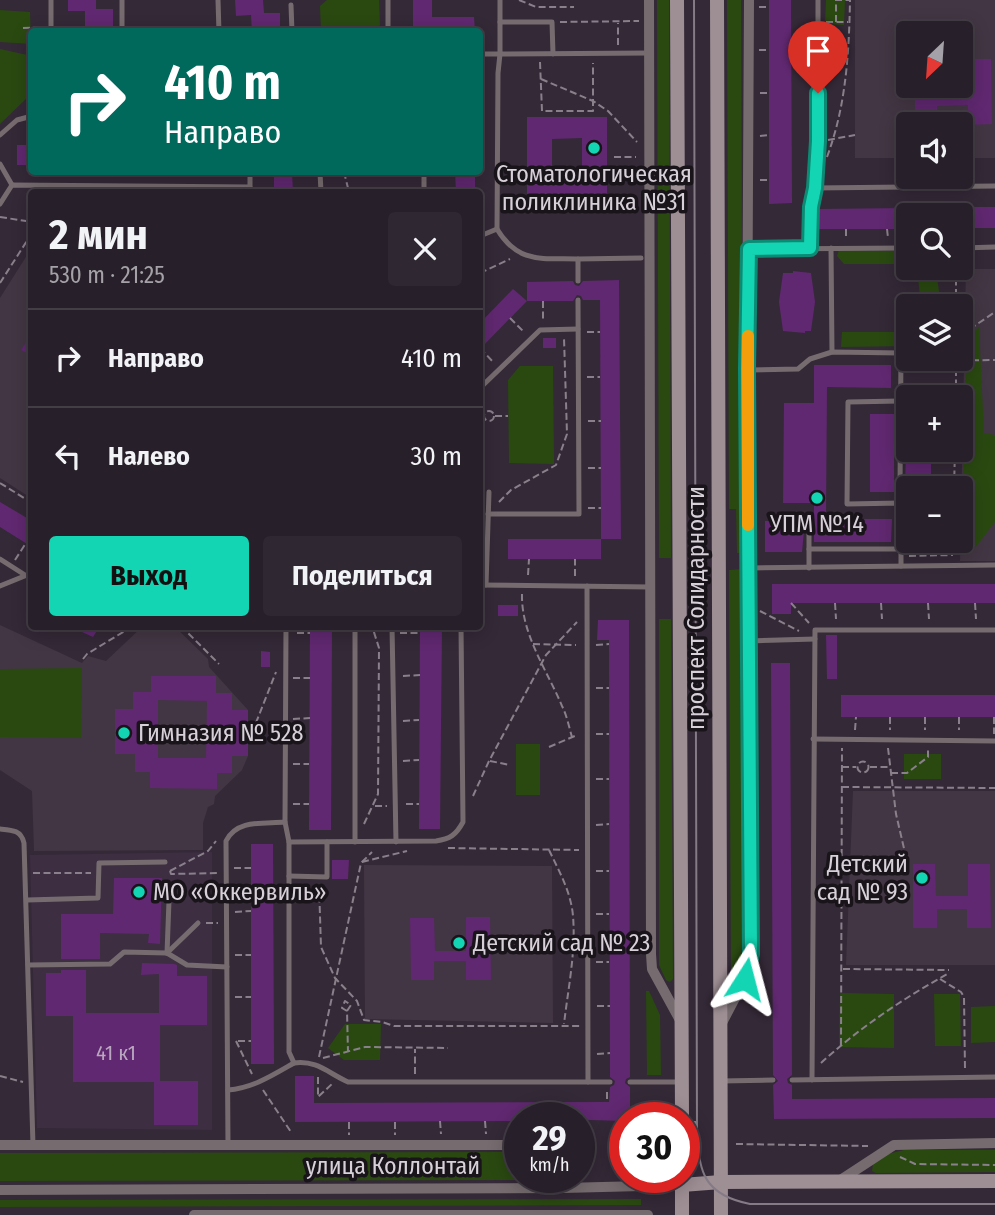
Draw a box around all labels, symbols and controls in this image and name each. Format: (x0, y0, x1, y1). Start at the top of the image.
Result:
pin (788, 21, 848, 93)
north arrow (896, 21, 973, 98)
map controls (896, 21, 973, 553)
icon: arrive (799, 32, 837, 70)
text: 410 m (164, 53, 281, 112)
icon: right (49, 56, 140, 147)
button: sound (896, 112, 973, 189)
text: Направо (164, 113, 281, 151)
marker: Стоматологическая поликлиника №31 (586, 140, 602, 156)
place label: Стоматологическая поликлиника №31 (496, 160, 692, 216)
button: search (896, 203, 973, 280)
text: 2 мин (49, 210, 148, 260)
button: close (388, 212, 462, 286)
text: 530 m · 21:25 (49, 261, 165, 289)
button: layers (896, 294, 973, 371)
icon: right (49, 339, 87, 377)
text: Направо (108, 343, 204, 374)
text: 410 m (401, 343, 462, 374)
button: + (896, 385, 973, 462)
icon: left (49, 437, 87, 475)
text: Налево (108, 441, 190, 472)
text: 30 m (411, 441, 462, 472)
button: − (896, 476, 973, 553)
street label: проспект Солидарности (682, 486, 710, 730)
marker: УПМ №14 (809, 490, 825, 506)
place label: УПМ №14 (769, 510, 864, 538)
button: Выход (49, 536, 249, 616)
button: Поделиться (263, 536, 462, 616)
place label: Гимназия № 528 (138, 719, 303, 747)
marker: Гимназия № 528 (116, 725, 132, 741)
place label: Детский сад № 93 (817, 850, 908, 906)
marker: Детский сад № 93 (914, 870, 930, 886)
place label: МО «Оккервиль» (153, 878, 327, 906)
marker: МО «Оккервиль» (131, 884, 147, 900)
place label: Детский сад № 23 (472, 929, 650, 957)
marker: Детский сад № 23 (451, 935, 467, 951)
position arrow (708, 942, 782, 1016)
house number: 41 к1 (96, 1040, 136, 1066)
speed limit sign: 30 (609, 1102, 700, 1193)
text: 29 (532, 1117, 567, 1159)
street label: улица Коллонтай (306, 1152, 480, 1180)
text: km/h (529, 1154, 570, 1176)

